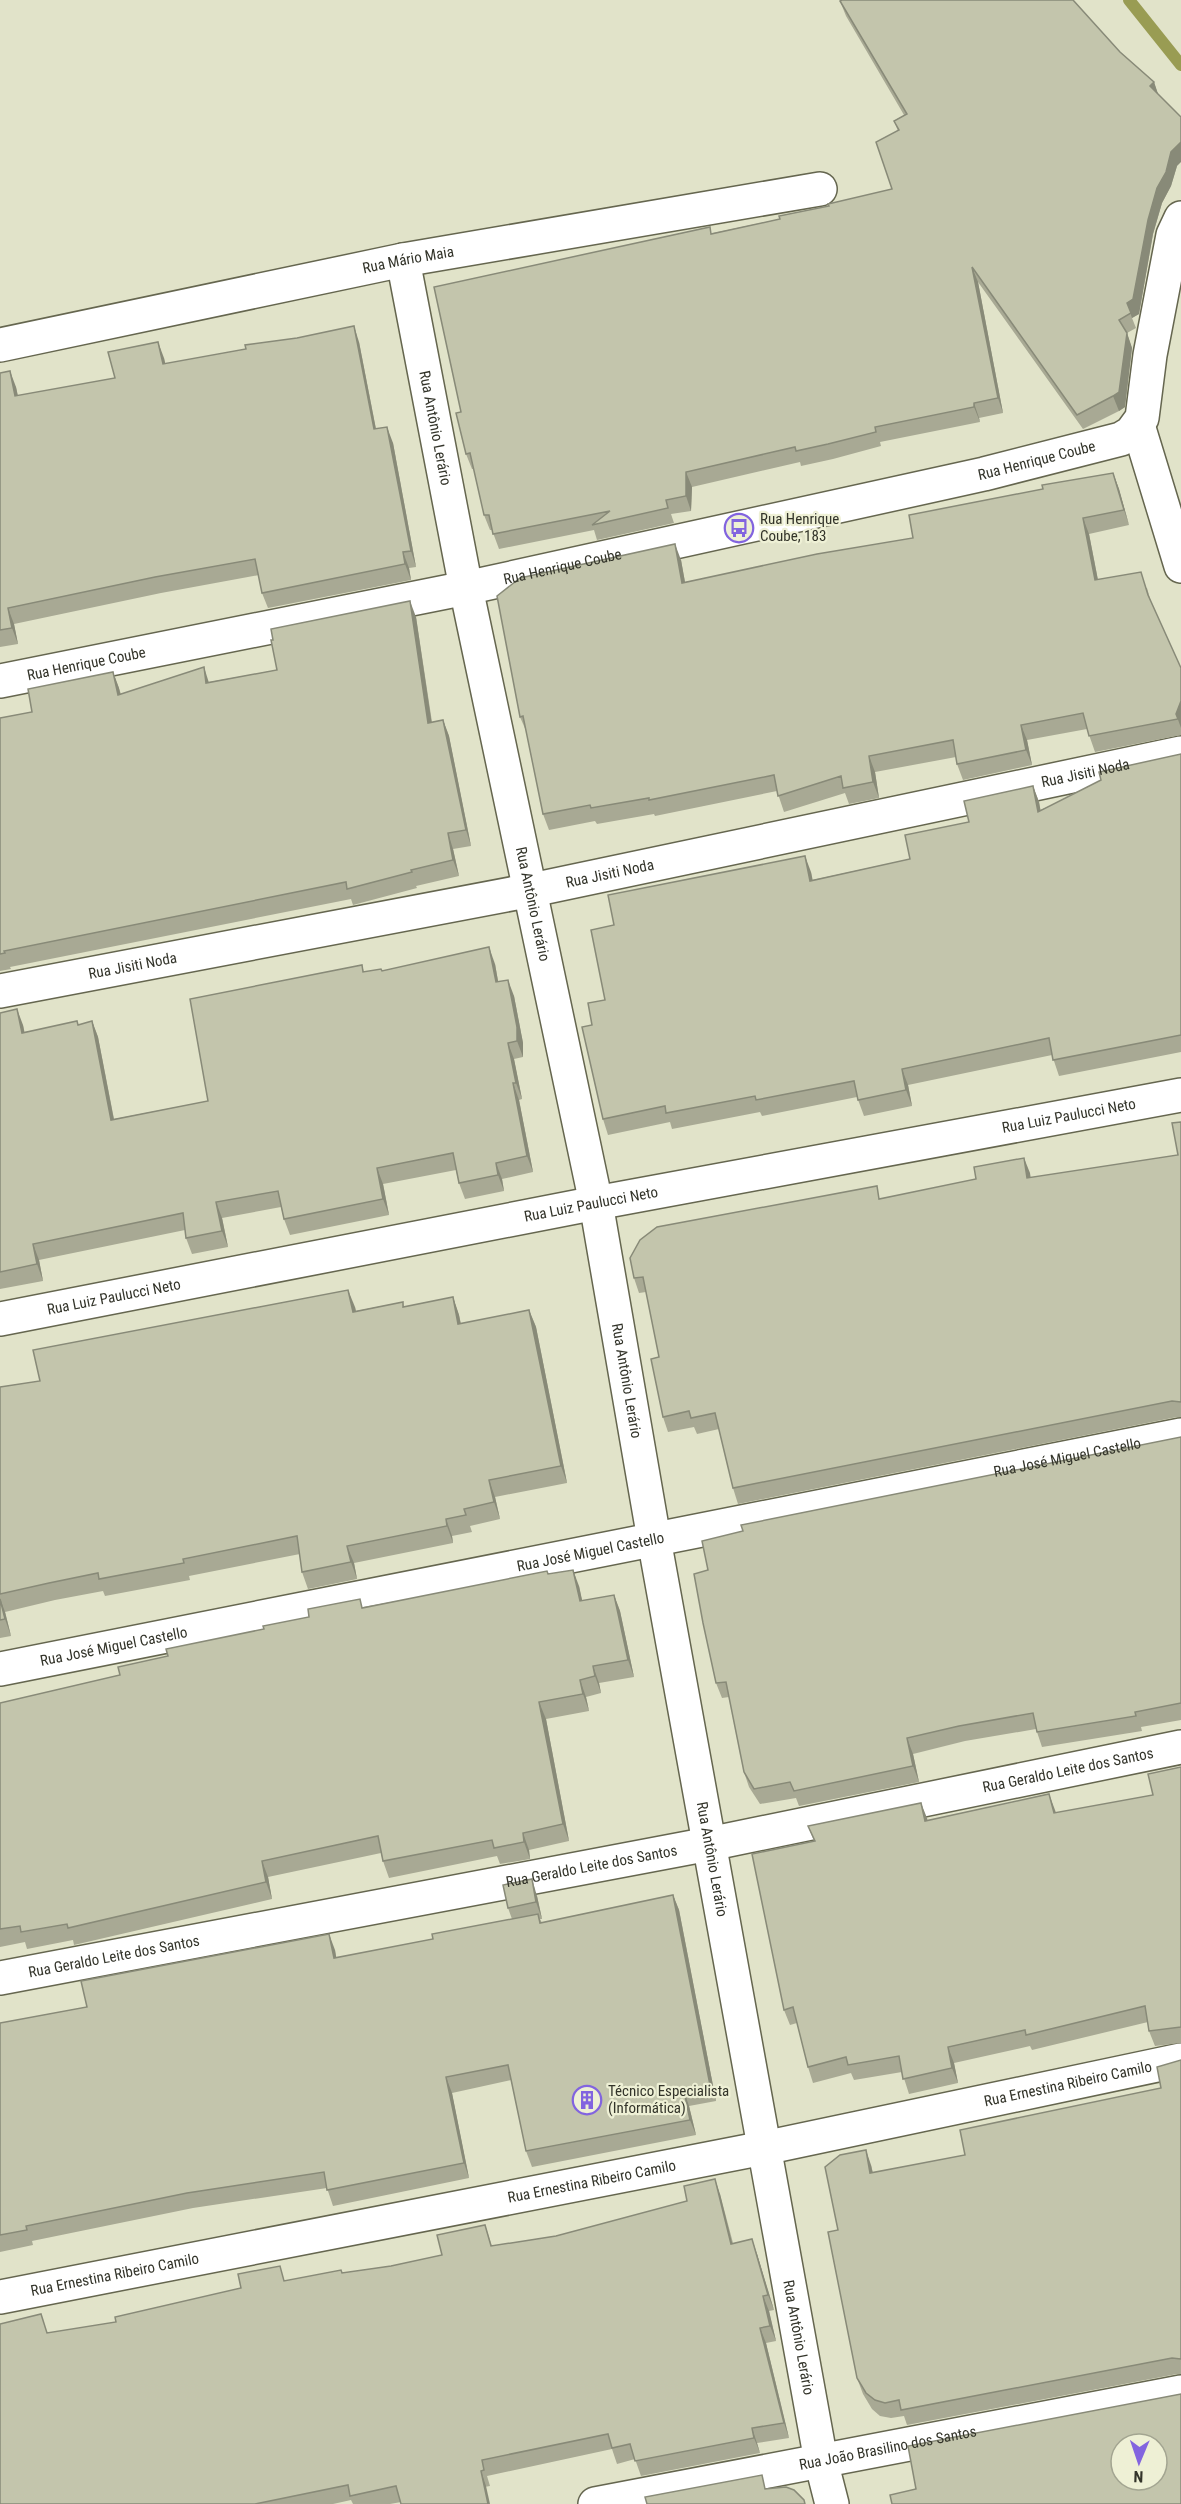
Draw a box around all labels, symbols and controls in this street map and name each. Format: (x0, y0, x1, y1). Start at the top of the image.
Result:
street label: Rua Mário Maia (361, 242, 455, 277)
street label: Rua Antônio Lerário (415, 369, 455, 487)
street label: Rua Henrique Coube (976, 437, 1097, 484)
place label: Rua Henrique Coube, 183 (760, 510, 839, 545)
bus stop icon: Rua Henrique Coube, 183 (723, 512, 755, 544)
street label: Rua Henrique Coube (502, 545, 623, 589)
street label: Rua Henrique Coube (25, 643, 147, 684)
street label: Rua Jisiti Noda (1040, 755, 1131, 791)
street label: Rua Antônio Lerário (512, 845, 554, 963)
street label: Rua Jisiti Noda (564, 856, 656, 892)
street label: Rua Jisiti Noda (87, 949, 178, 983)
street label: Rua Luiz Paulucci Neto (1000, 1095, 1137, 1137)
street label: Rua Luiz Paulucci Neto (523, 1183, 659, 1226)
street label: Rua Luiz Paulucci Neto (45, 1275, 182, 1319)
street label: Rua Antônio Lerário (608, 1322, 645, 1440)
street label: Rua José Miguel Castello (992, 1434, 1143, 1481)
street label: Rua José Miguel Castello (515, 1529, 666, 1575)
street label: Rua José Miguel Castello (39, 1623, 189, 1670)
street label: Rua Geraldo Leite dos Santos (981, 1744, 1155, 1797)
street label: Rua Antônio Lerário (693, 1800, 731, 1918)
street label: Rua Geraldo Leite dos Santos (504, 1841, 679, 1891)
street label: Rua Geraldo Leite dos Santos (27, 1931, 201, 1981)
street label: Rua Ernestina Ribeiro Camilo (982, 2057, 1153, 2110)
place label: Técnico Especialista (Informática) (608, 2082, 729, 2117)
building icon: Técnico Especialista (Informática) (571, 2084, 603, 2116)
street label: Rua Ernestina Ribeiro Camilo (506, 2156, 678, 2207)
street label: Rua Ernestina Ribeiro Camilo (29, 2249, 201, 2300)
street label: Rua Antônio Lerário (779, 2279, 818, 2396)
street label: Rua João Brasilino dos Santos (798, 2422, 978, 2474)
north arrow (1109, 2432, 1169, 2492)
text: N (1133, 2467, 1144, 2486)

